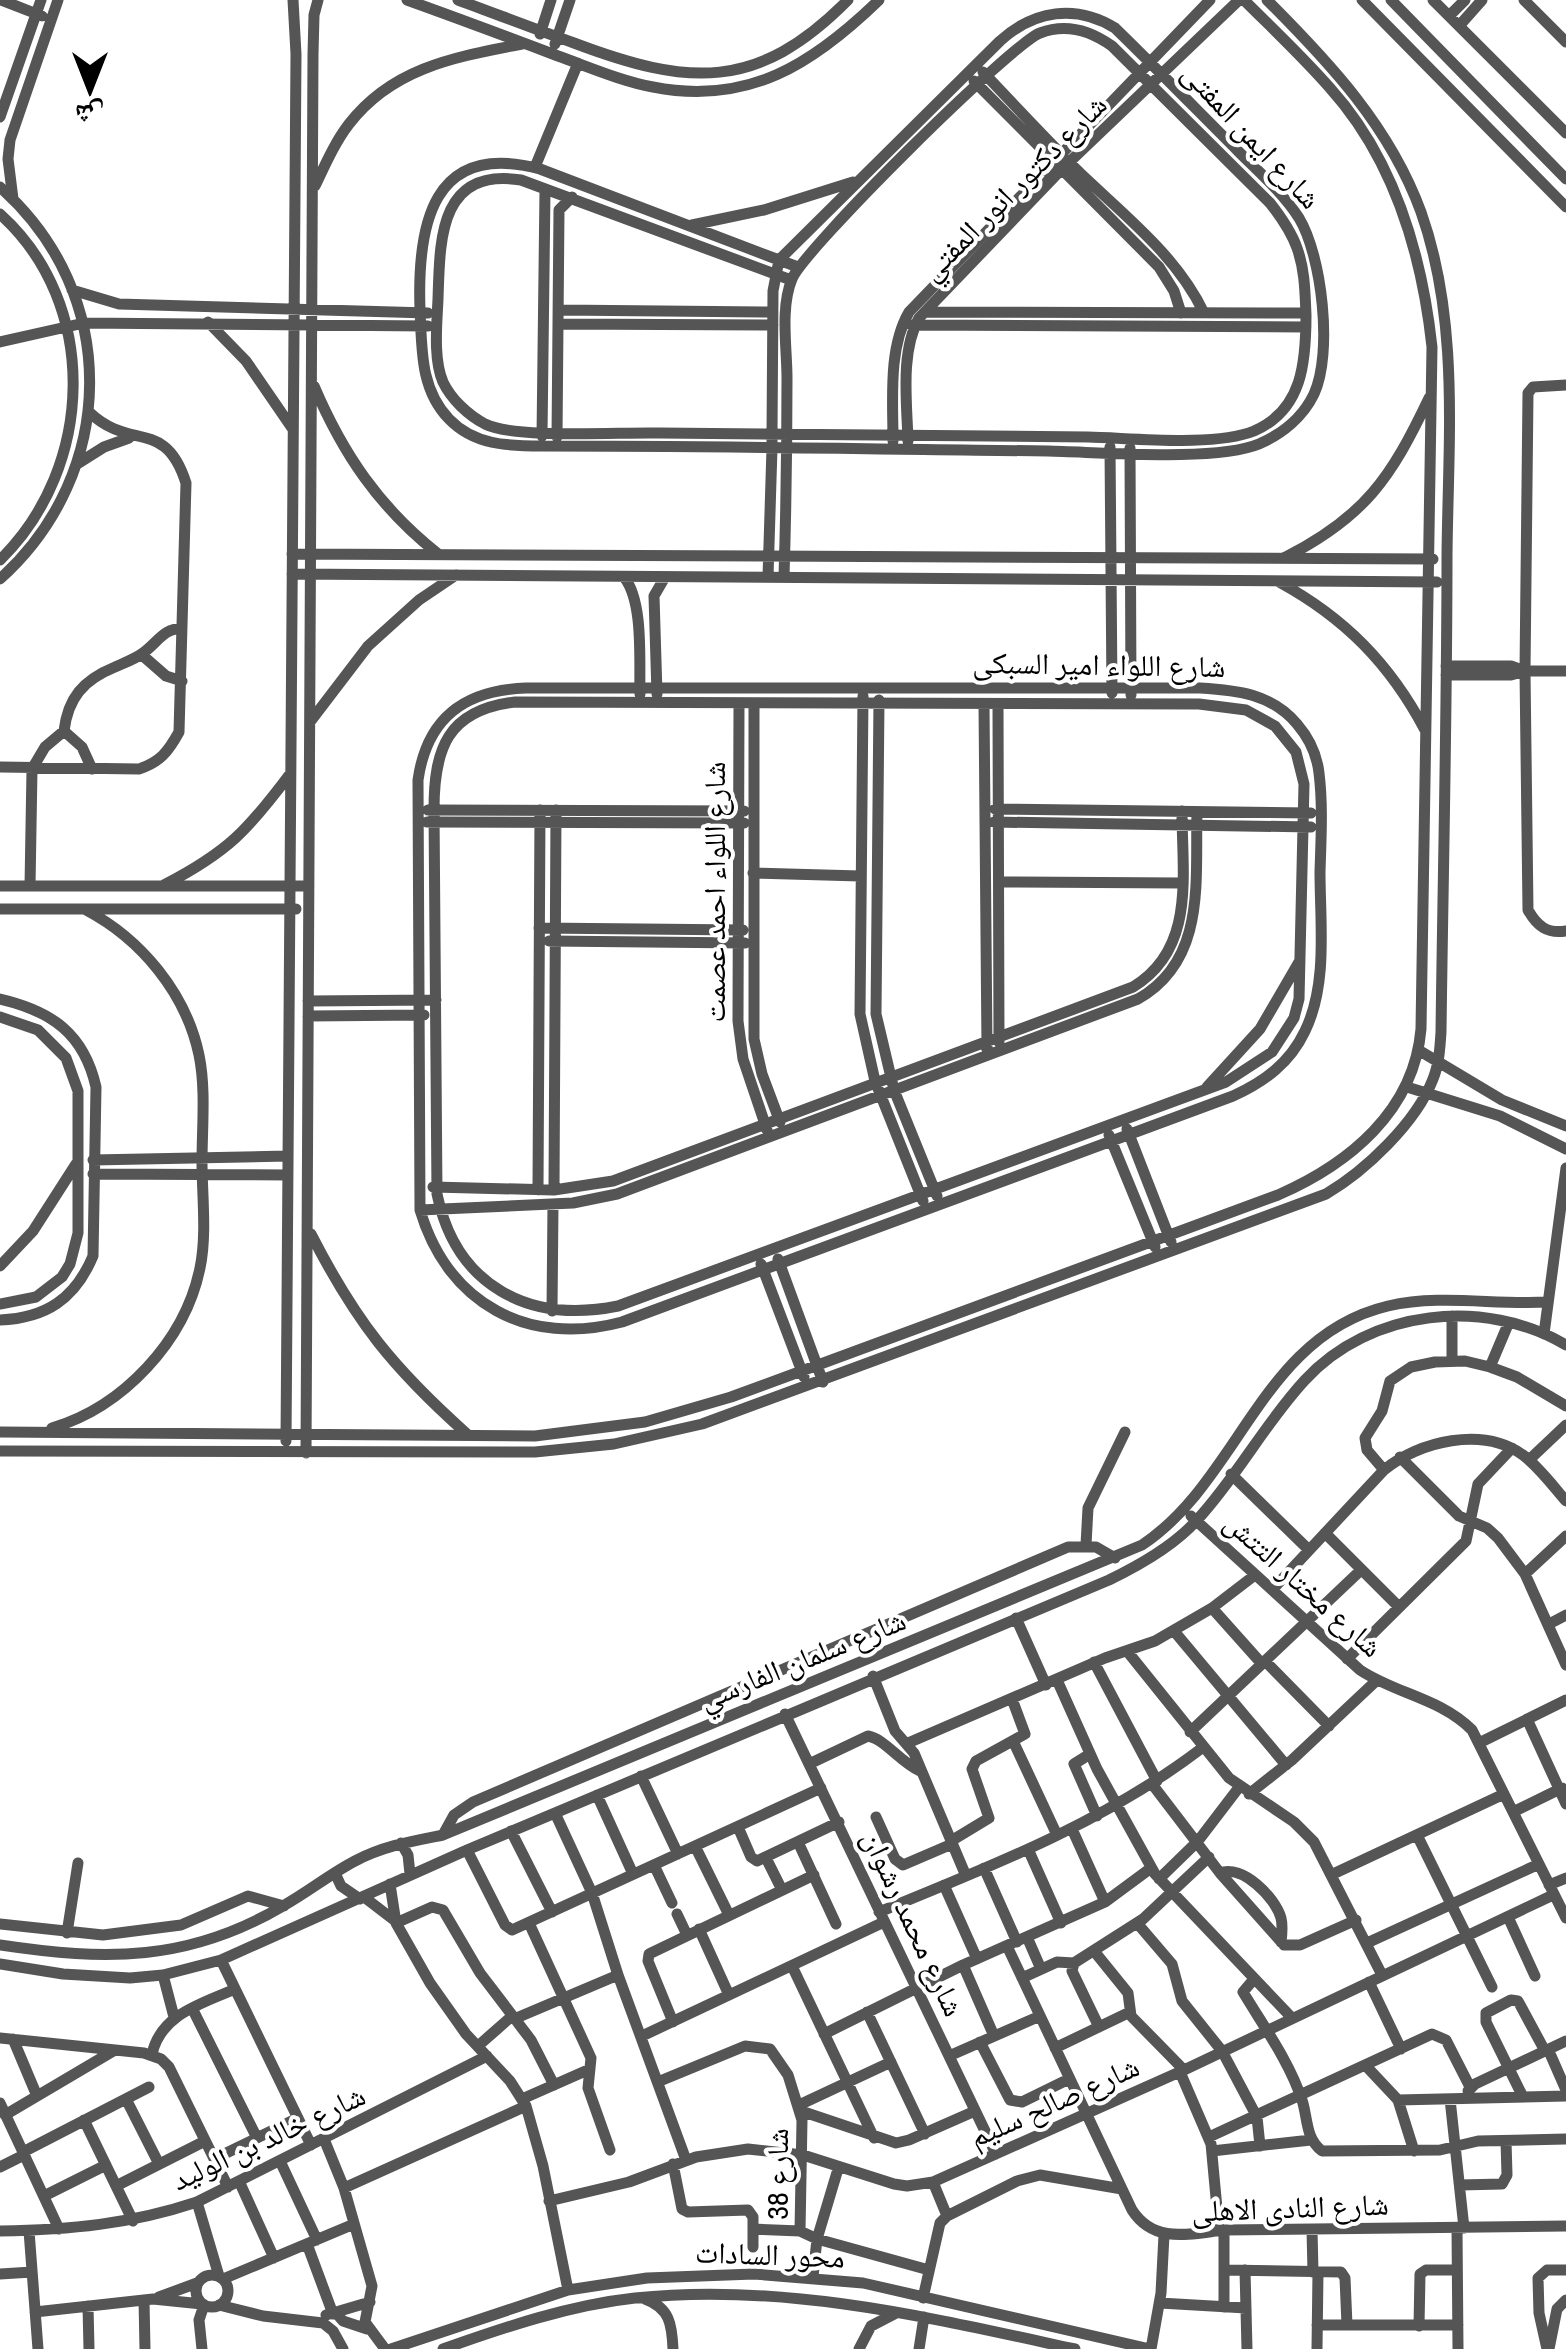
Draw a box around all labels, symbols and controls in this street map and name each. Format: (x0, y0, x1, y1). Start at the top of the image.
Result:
north arrow (40, 40, 140, 140)
street label: شارع ايمن المفتى (1174, 53, 1330, 217)
street label: شارع دكتور انور المفتي (911, 85, 1118, 292)
text: ش (75, 96, 105, 134)
street label: شارع اللواء امير السبكى (972, 642, 1226, 686)
street label: شارع اللواء احمد عصمت (694, 762, 734, 1022)
street label: شارع مختار التتش (1216, 1502, 1392, 1666)
street label: شارع سلمان الفارسي (693, 1599, 913, 1723)
street label: شارع محمد رشوان (853, 1823, 975, 2023)
street label: شارع صالح سليم (963, 2046, 1146, 2157)
street label: شارع خالد بن الوليد (165, 2075, 371, 2199)
street label: شارع 38 (757, 2128, 797, 2220)
street label: شارع النادى الاهلى (1191, 2184, 1389, 2230)
street label: محور السادات (694, 2231, 846, 2277)

